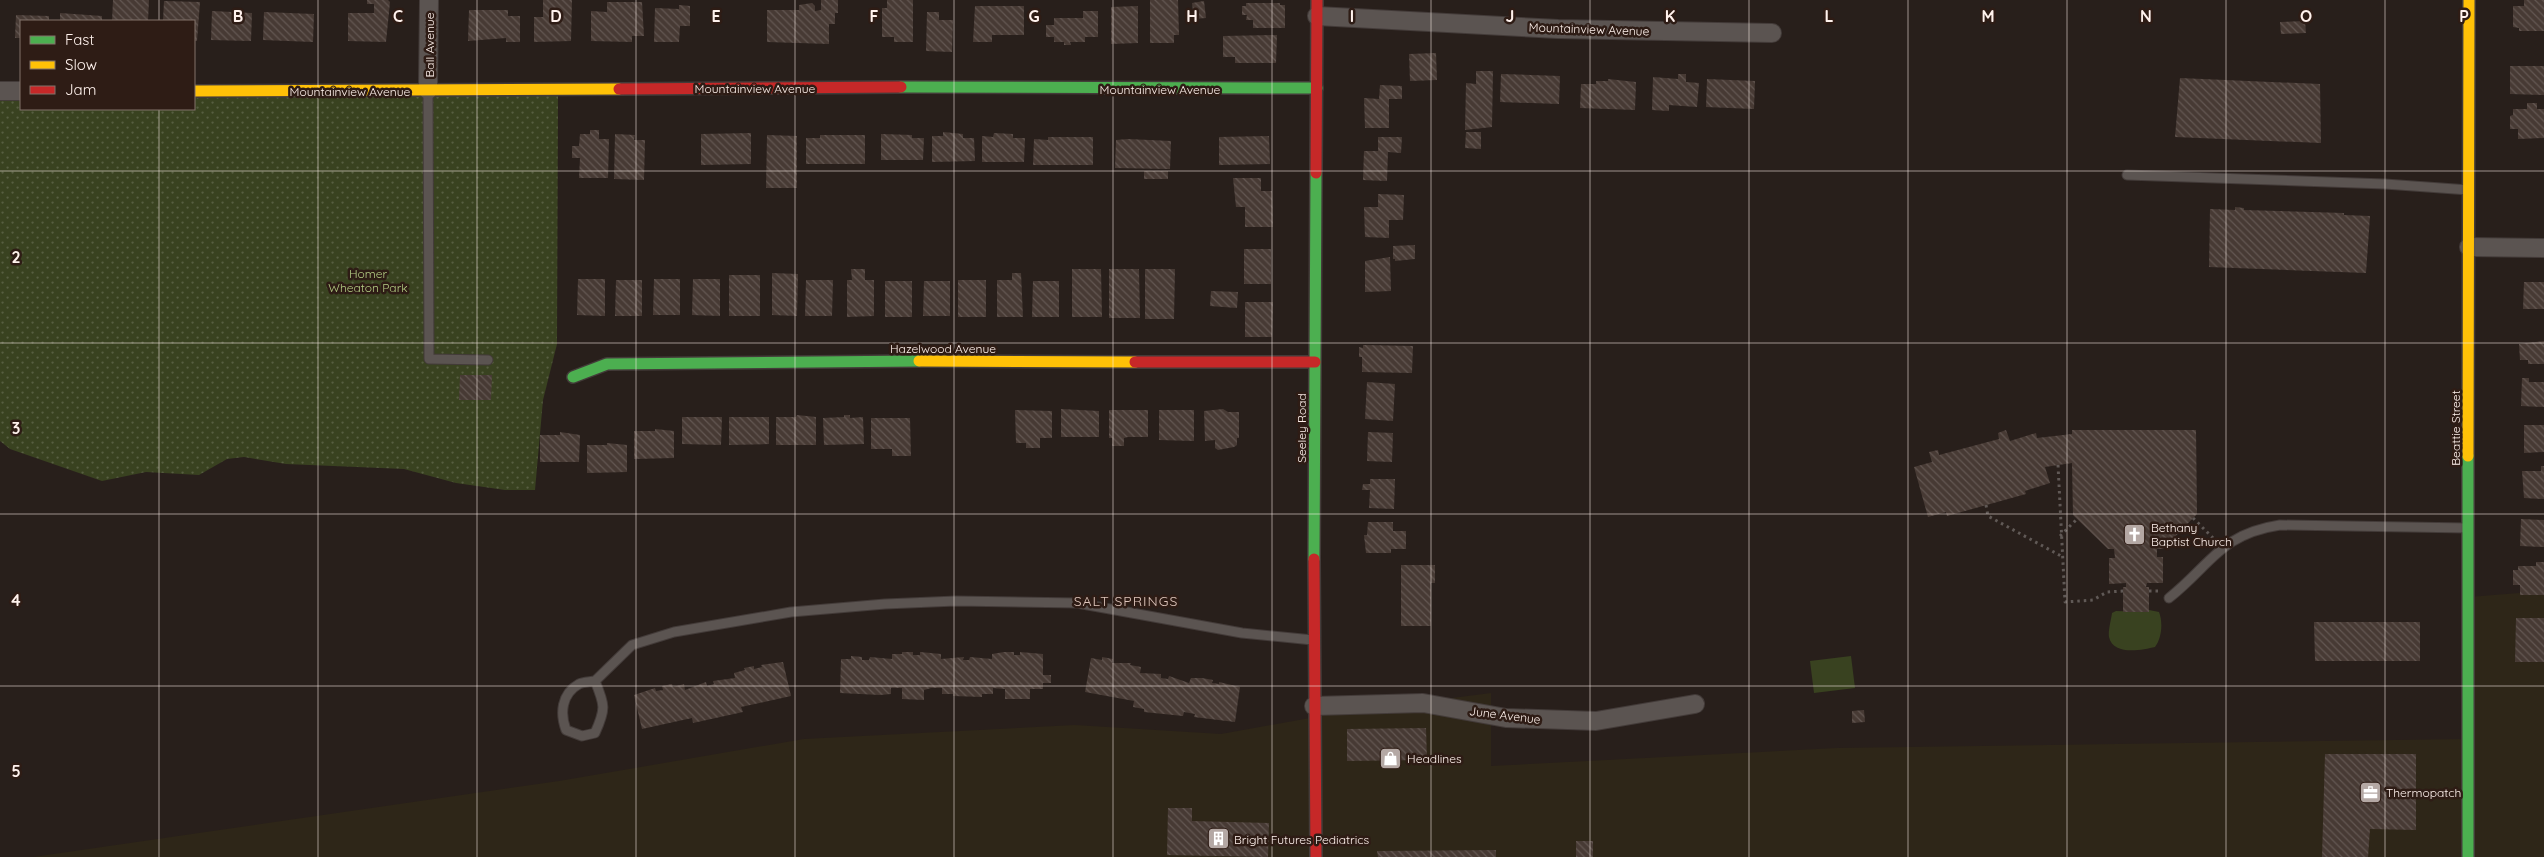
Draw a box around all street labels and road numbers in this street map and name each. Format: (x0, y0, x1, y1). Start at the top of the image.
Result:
street label: Ball Avenue (422, 12, 437, 77)
street label: Mountainview Avenue (1528, 19, 1650, 39)
street label: Mountainview Avenue (695, 81, 816, 96)
street label: Mountainview Avenue (1100, 82, 1221, 97)
street label: Mountainview Avenue (290, 84, 411, 99)
street label: Hazelwood Avenue (890, 341, 996, 356)
street label: Beattie Street (2448, 390, 2463, 466)
street label: Seeley Road (1294, 393, 1309, 463)
street label: June Avenue (1468, 703, 1542, 727)

